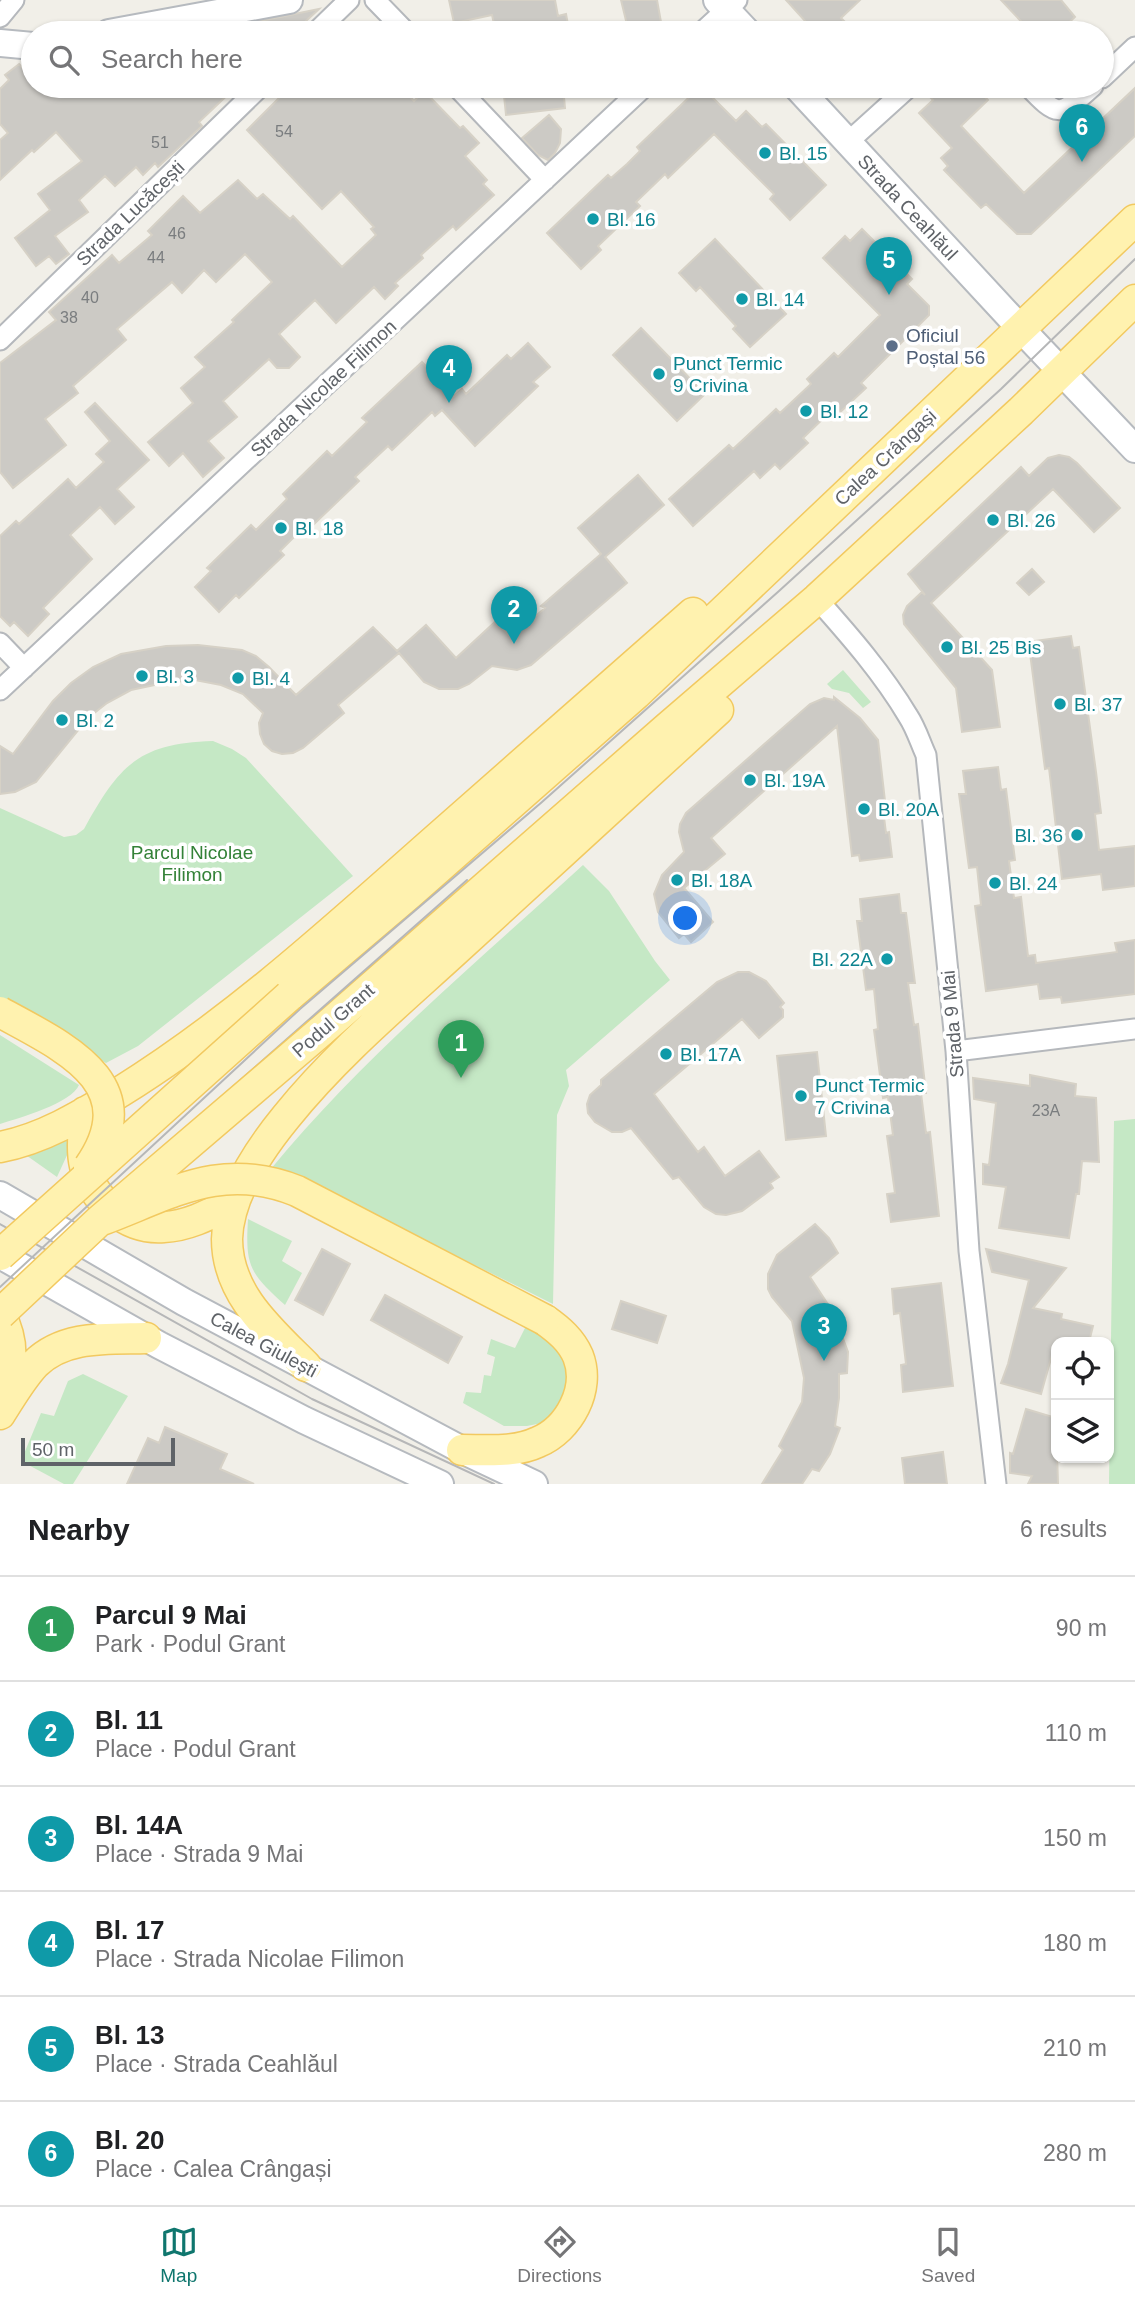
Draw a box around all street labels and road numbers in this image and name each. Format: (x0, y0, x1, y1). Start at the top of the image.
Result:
street label: Strada Ceahlăul (853, 150, 962, 264)
street label: Strada Lucăcești (72, 157, 189, 270)
street label: Strada Nicolae Filimon (246, 316, 400, 461)
street label: Calea Crângași (830, 405, 940, 510)
street label: Strada 9 Mai (937, 969, 968, 1079)
street label: Podul Grant (288, 979, 379, 1062)
street label: Calea Giulești (207, 1307, 321, 1381)

